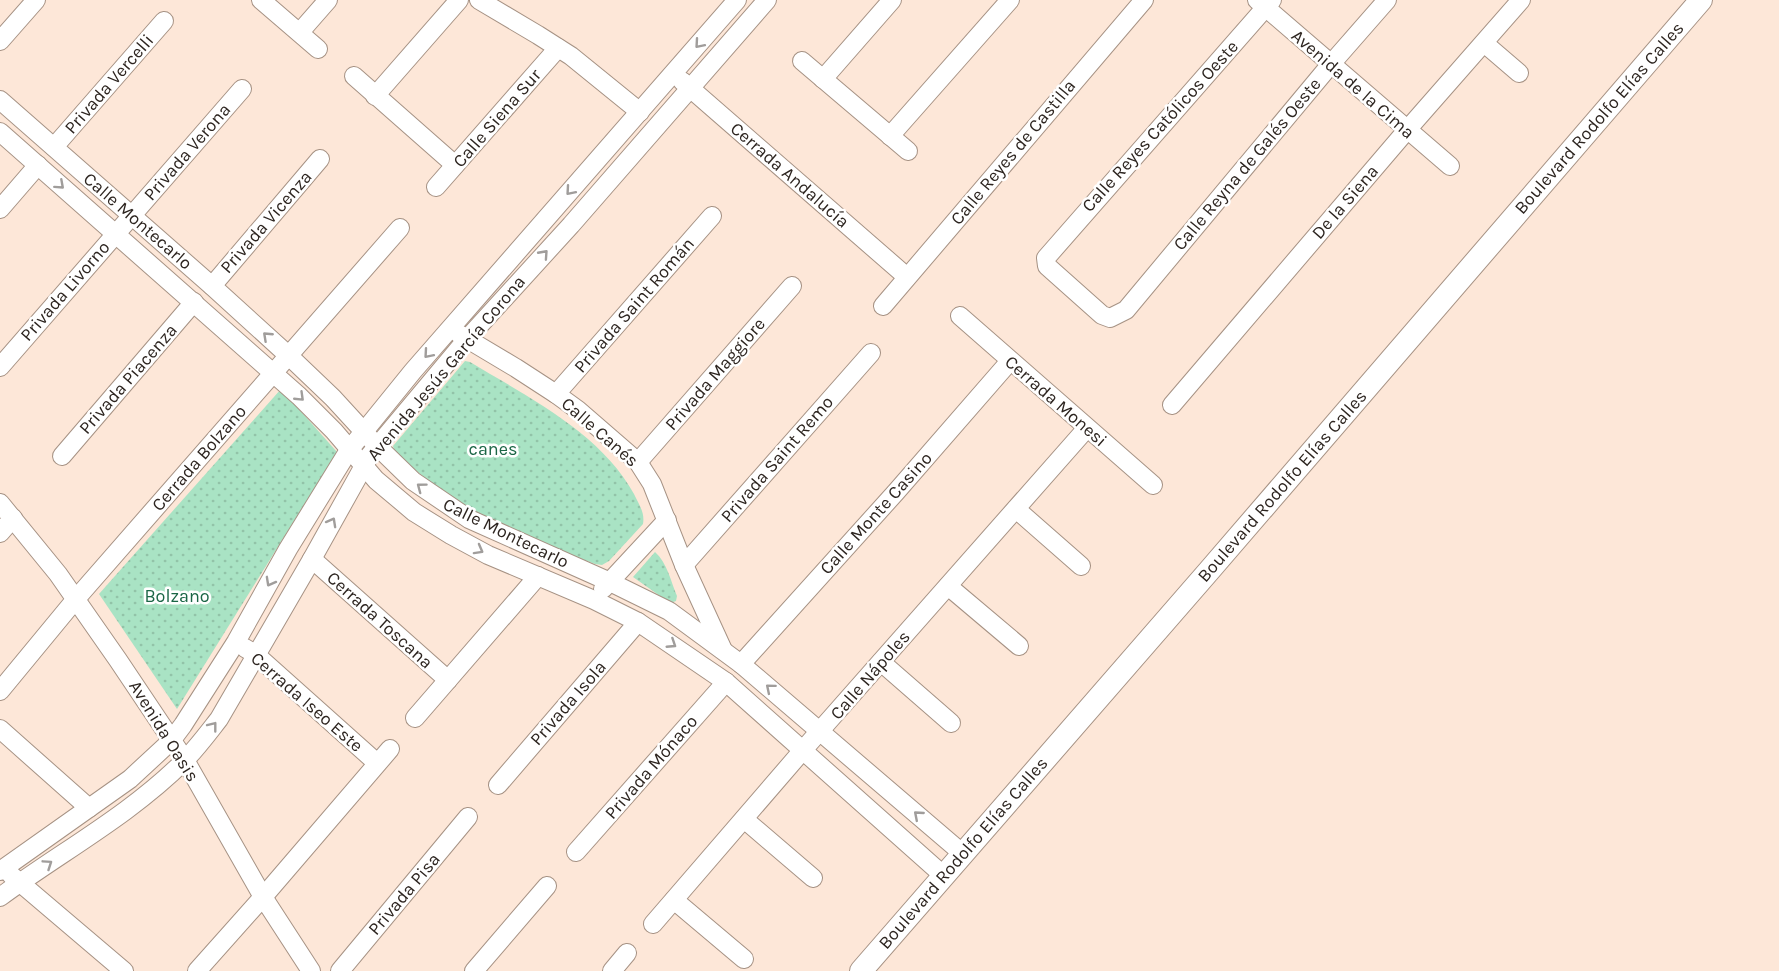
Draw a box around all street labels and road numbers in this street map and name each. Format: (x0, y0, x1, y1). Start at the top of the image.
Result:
street label: Boulevard Rodolfo Elías Calles (1510, 18, 1688, 218)
street label: Avenida de la Cima (1287, 25, 1419, 143)
street label: Privada Vercelli (60, 30, 158, 138)
street label: Calle Reyes Católicos Oeste (1077, 36, 1243, 216)
street label: Calle Siena Sur (448, 64, 546, 172)
street label: Calle Reyna de Galés Oeste (1168, 73, 1326, 255)
street label: Calle Reyes de Castilla (946, 75, 1080, 229)
street label: Privada Verona (139, 99, 235, 205)
street label: Cerrada Andalucía (726, 117, 854, 233)
street label: De la Siena (1307, 160, 1383, 244)
street label: Privada Vicenza (215, 166, 317, 278)
street label: Calle Montecarlo (79, 168, 197, 274)
street label: Privada Saint Román (569, 233, 699, 377)
street label: Privada Livorno (16, 236, 114, 346)
street label: Avenida Jesús García Corona (362, 271, 530, 465)
street label: Privada Maggiore (660, 313, 770, 435)
street label: Privada Piacenza (74, 319, 182, 439)
street label: Cerrada Monesi (1000, 351, 1112, 451)
street label: Boulevard Rodolfo Elías Calles (1193, 386, 1371, 586)
street label: Privada Saint Remo (716, 391, 838, 527)
street label: Calle Canés (557, 393, 643, 471)
street label: Cerrada Bolzano (147, 400, 251, 516)
street label: Calle Monte Casino (815, 447, 937, 579)
street label: Calle Montecarlo (440, 493, 572, 573)
street label: Cerrada Toscana (323, 567, 437, 673)
street label: Calle Nápoles (825, 626, 915, 724)
street label: Cerrada Iseo Este (246, 647, 368, 757)
street label: Privada Isola (525, 656, 611, 750)
street label: Avenida Oasis (124, 676, 204, 786)
street label: Privada Mónaco (600, 710, 702, 824)
street label: Boulevard Rodolfo Elías Calles (874, 753, 1052, 953)
street label: Privada Pisa (363, 848, 445, 940)

